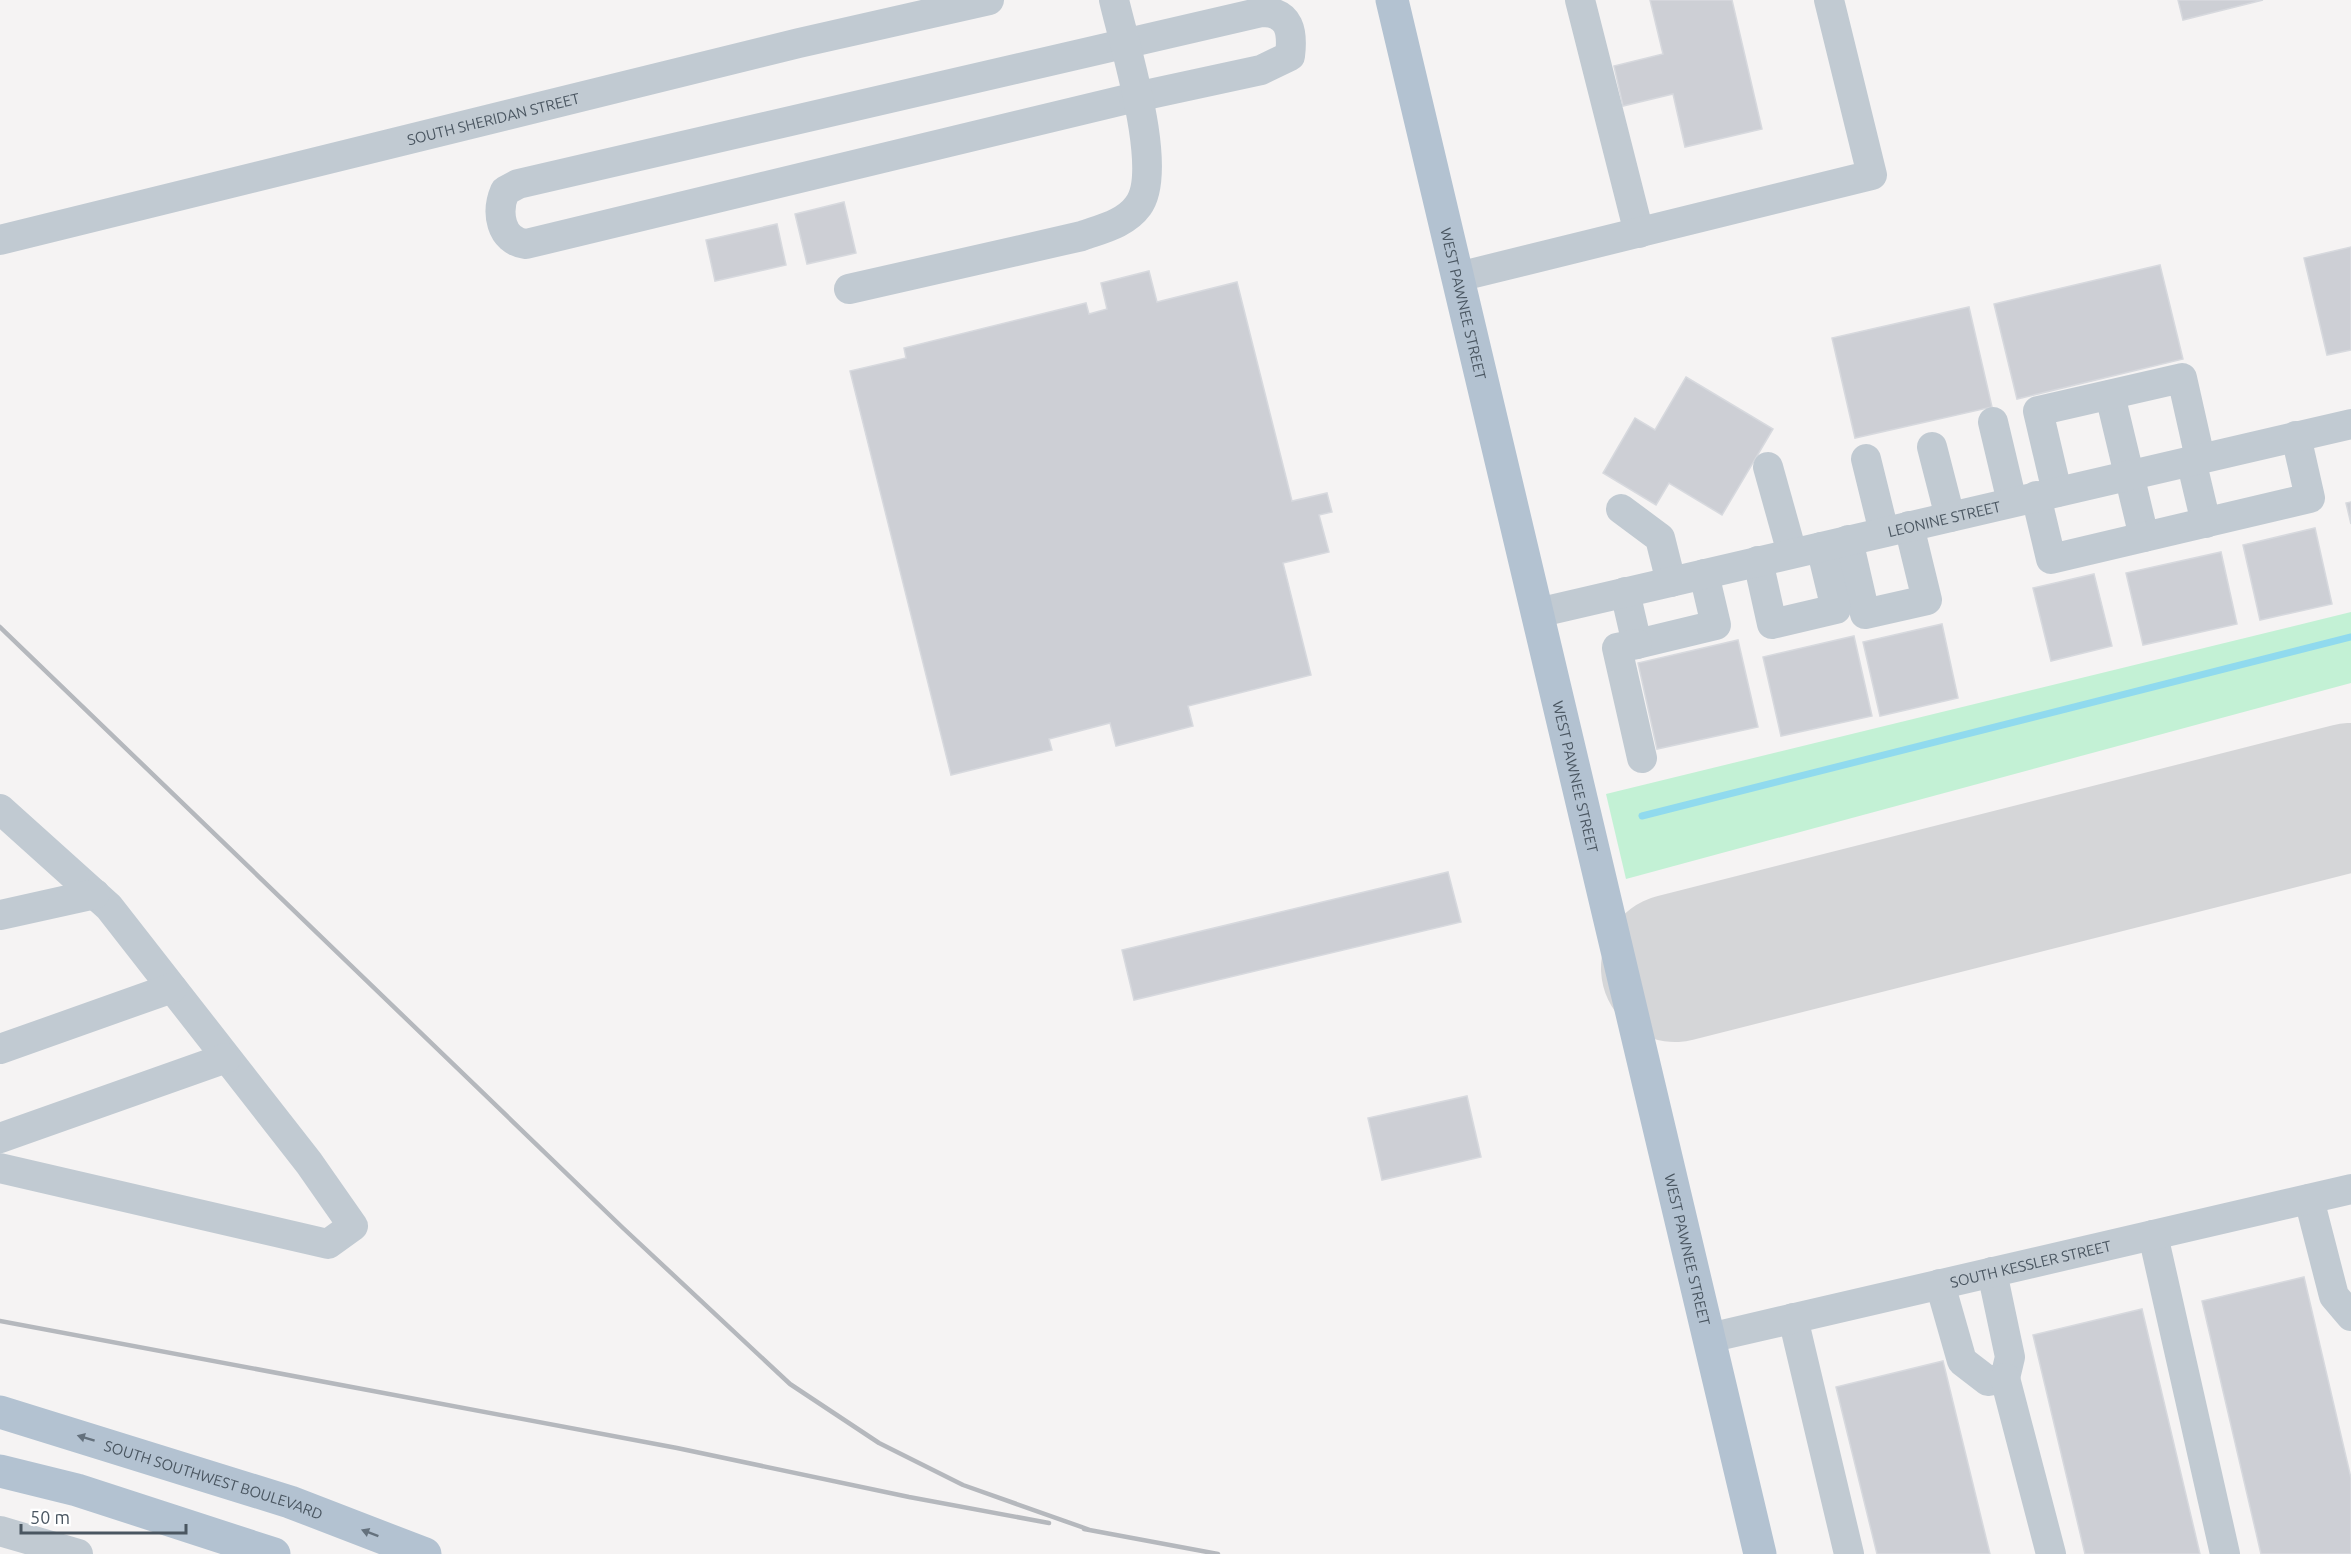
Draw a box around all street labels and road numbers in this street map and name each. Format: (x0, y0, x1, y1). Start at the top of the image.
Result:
street label: SOUTH SHERIDAN STREET (405, 89, 582, 148)
street label: WEST PAWNEE STREET (1438, 226, 1490, 382)
street label: LEONINE STREET (1886, 497, 2003, 540)
street label: WEST PAWNEE STREET (1550, 699, 1602, 855)
street label: WEST PAWNEE STREET (1662, 1172, 1714, 1328)
street label: SOUTH KESSLER STREET (1948, 1236, 2113, 1290)
street label: SOUTH SOUTHWEST BOULEVARD (102, 1436, 325, 1522)

